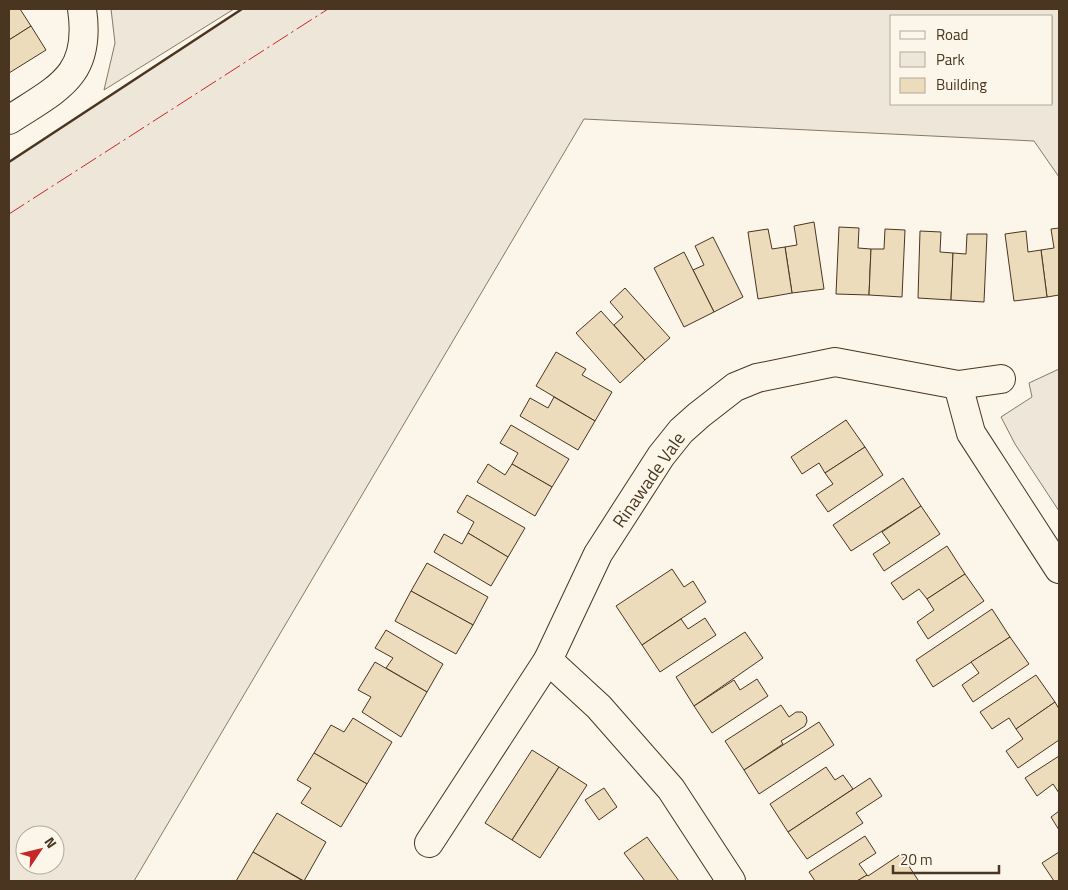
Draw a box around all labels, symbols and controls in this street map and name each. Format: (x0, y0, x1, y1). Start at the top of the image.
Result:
legend (890, 15, 1053, 105)
text: Road (936, 23, 968, 46)
text: Park (936, 48, 965, 71)
text: Building (936, 73, 987, 96)
street label: Rinawade Vale (606, 426, 692, 533)
north arrow (15, 825, 65, 875)
text: N (40, 832, 62, 852)
scale bar (893, 842, 999, 874)
text: 20 m (900, 848, 933, 871)

